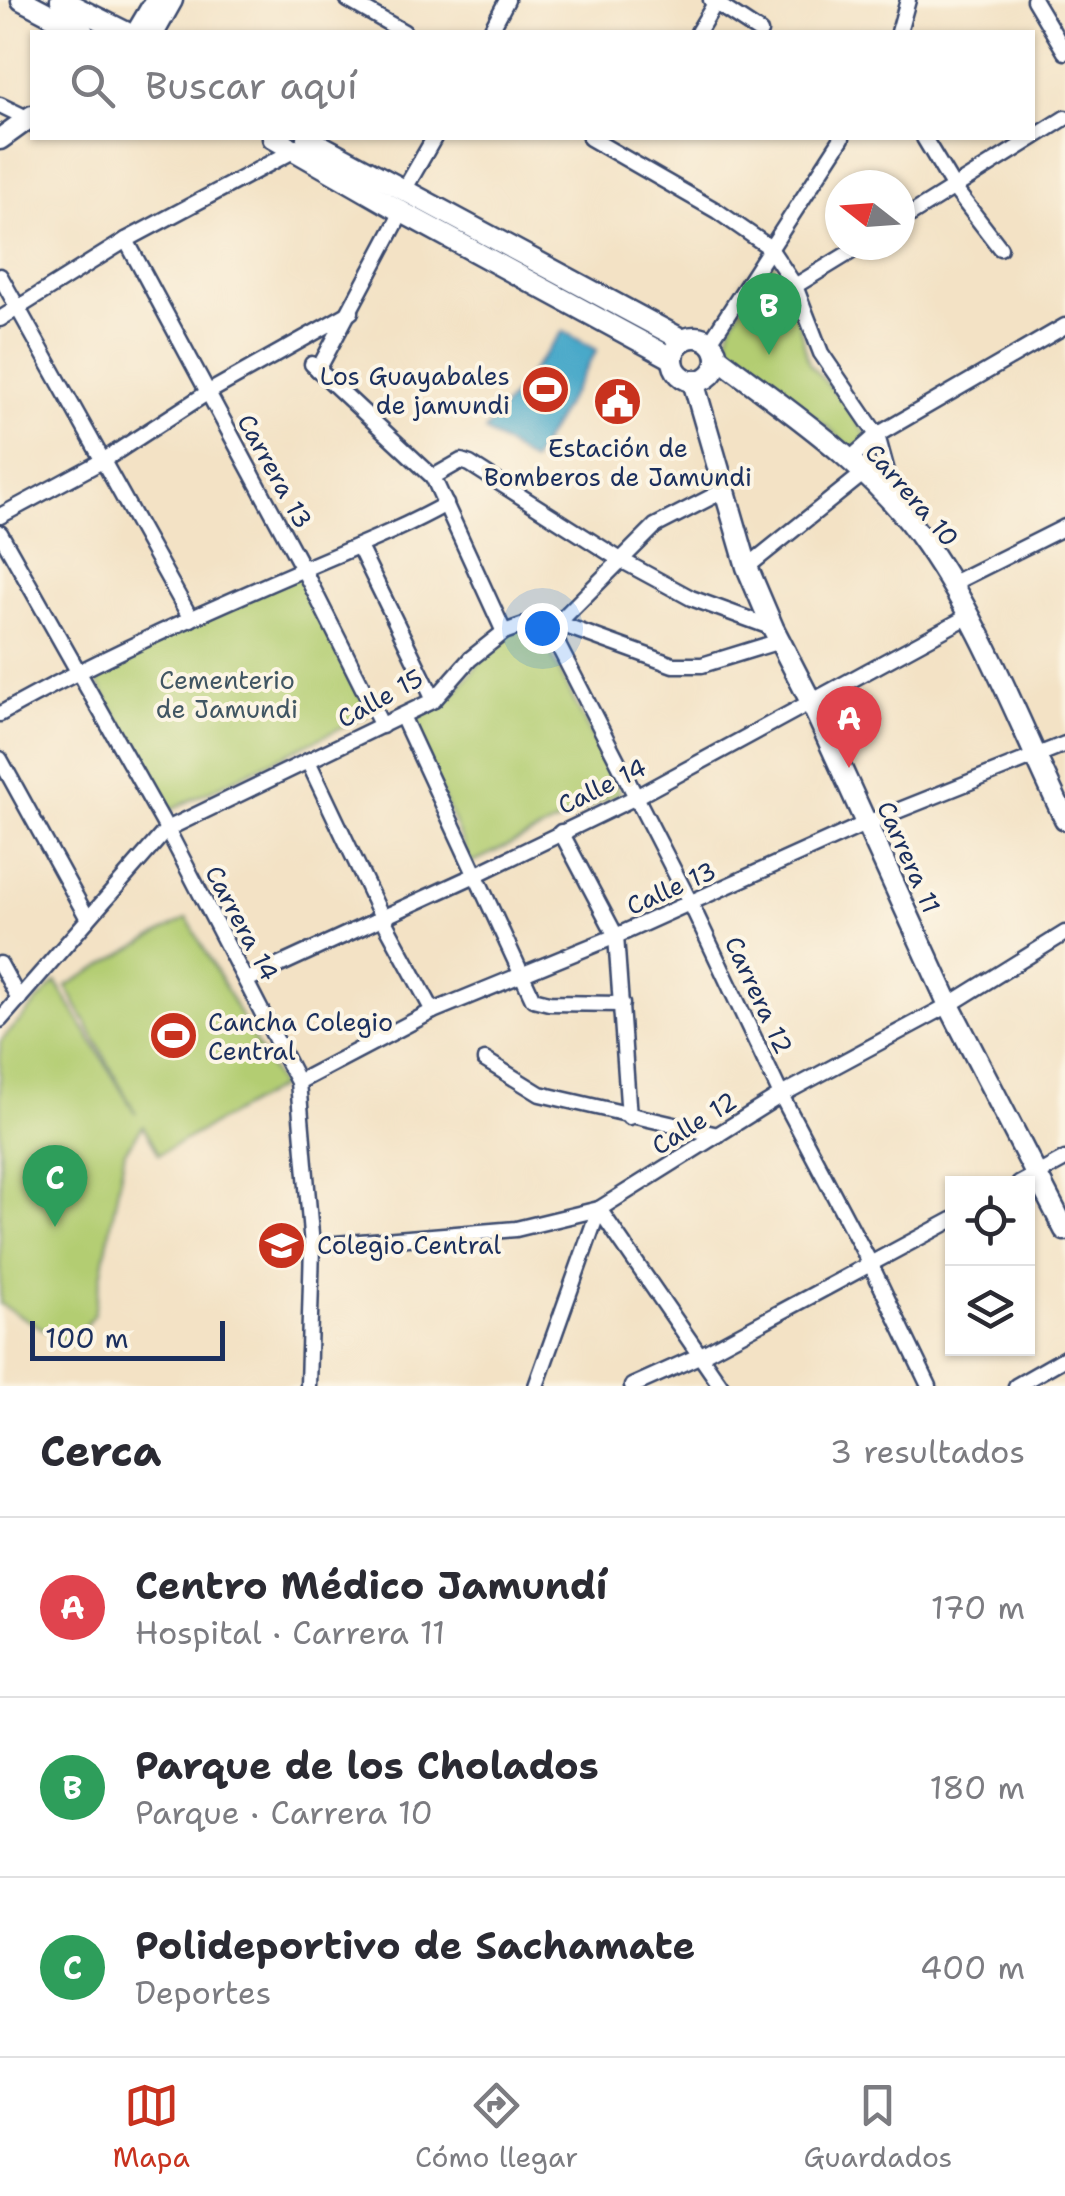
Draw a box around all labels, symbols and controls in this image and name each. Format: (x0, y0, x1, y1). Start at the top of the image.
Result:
search box (30, 30, 1035, 140)
icon: search (65, 58, 120, 113)
text: Buscar aquí (145, 60, 358, 111)
north arrow (825, 170, 915, 260)
pin: B (736, 272, 802, 355)
place label: Los Guayabales de jamundi (320, 359, 510, 422)
sports icon: Los Guayabales de jamundi (519, 364, 571, 416)
public building icon: Estación de Bomberos de Jamundi (592, 376, 644, 428)
street label: Carrera 13 (230, 408, 320, 534)
place label: Estación de Bomberos de Jamundi (484, 431, 752, 494)
street label: Carrera 10 (858, 436, 966, 554)
your location (517, 603, 568, 654)
street label: Calle 15 (331, 661, 429, 735)
park label: Cementerio de Jamundi (156, 663, 298, 726)
pin: A (816, 686, 882, 768)
street label: Calle 14 (552, 750, 652, 822)
street label: Carrera 11 (869, 795, 949, 919)
street label: Calle 13 (621, 853, 721, 923)
street label: Carrera 14 (197, 859, 287, 987)
street label: Carrera 12 (717, 931, 801, 1059)
place label: Cancha Colegio Central (208, 1005, 393, 1068)
sports icon: Cancha Colegio Central (147, 1010, 199, 1062)
street label: Calle 12 (645, 1084, 743, 1162)
pin: C (22, 1144, 88, 1227)
map controls (945, 1176, 1035, 1356)
button: locate (945, 1176, 1035, 1266)
school or university icon: Colegio Central (256, 1219, 308, 1271)
place label: Colegio Central (317, 1228, 501, 1262)
button: layers (945, 1266, 1035, 1356)
scale bar (30, 1316, 225, 1360)
text: 100 m (45, 1319, 129, 1357)
text: Cerca (40, 1423, 161, 1479)
text: 3 resultados (830, 1430, 1025, 1473)
text: Centro Médico Jamundí (135, 1560, 607, 1611)
text: A (60, 1586, 85, 1629)
text: 170 m (931, 1586, 1025, 1629)
text: Hospital · Carrera 11 (135, 1611, 445, 1654)
text: Parque de los Cholados (135, 1740, 599, 1791)
text: B (63, 1766, 82, 1809)
text: 180 m (929, 1766, 1025, 1809)
text: Parque · Carrera 10 (135, 1791, 433, 1834)
text: Polideportivo de Sachamate (135, 1920, 695, 1971)
text: C (63, 1946, 82, 1989)
text: 400 m (920, 1946, 1025, 1989)
text: Deportes (135, 1971, 271, 2014)
tab: Mapa (113, 2078, 190, 2176)
tab: Cómo llegar (415, 2078, 578, 2176)
tab: Guardados (803, 2078, 952, 2176)

